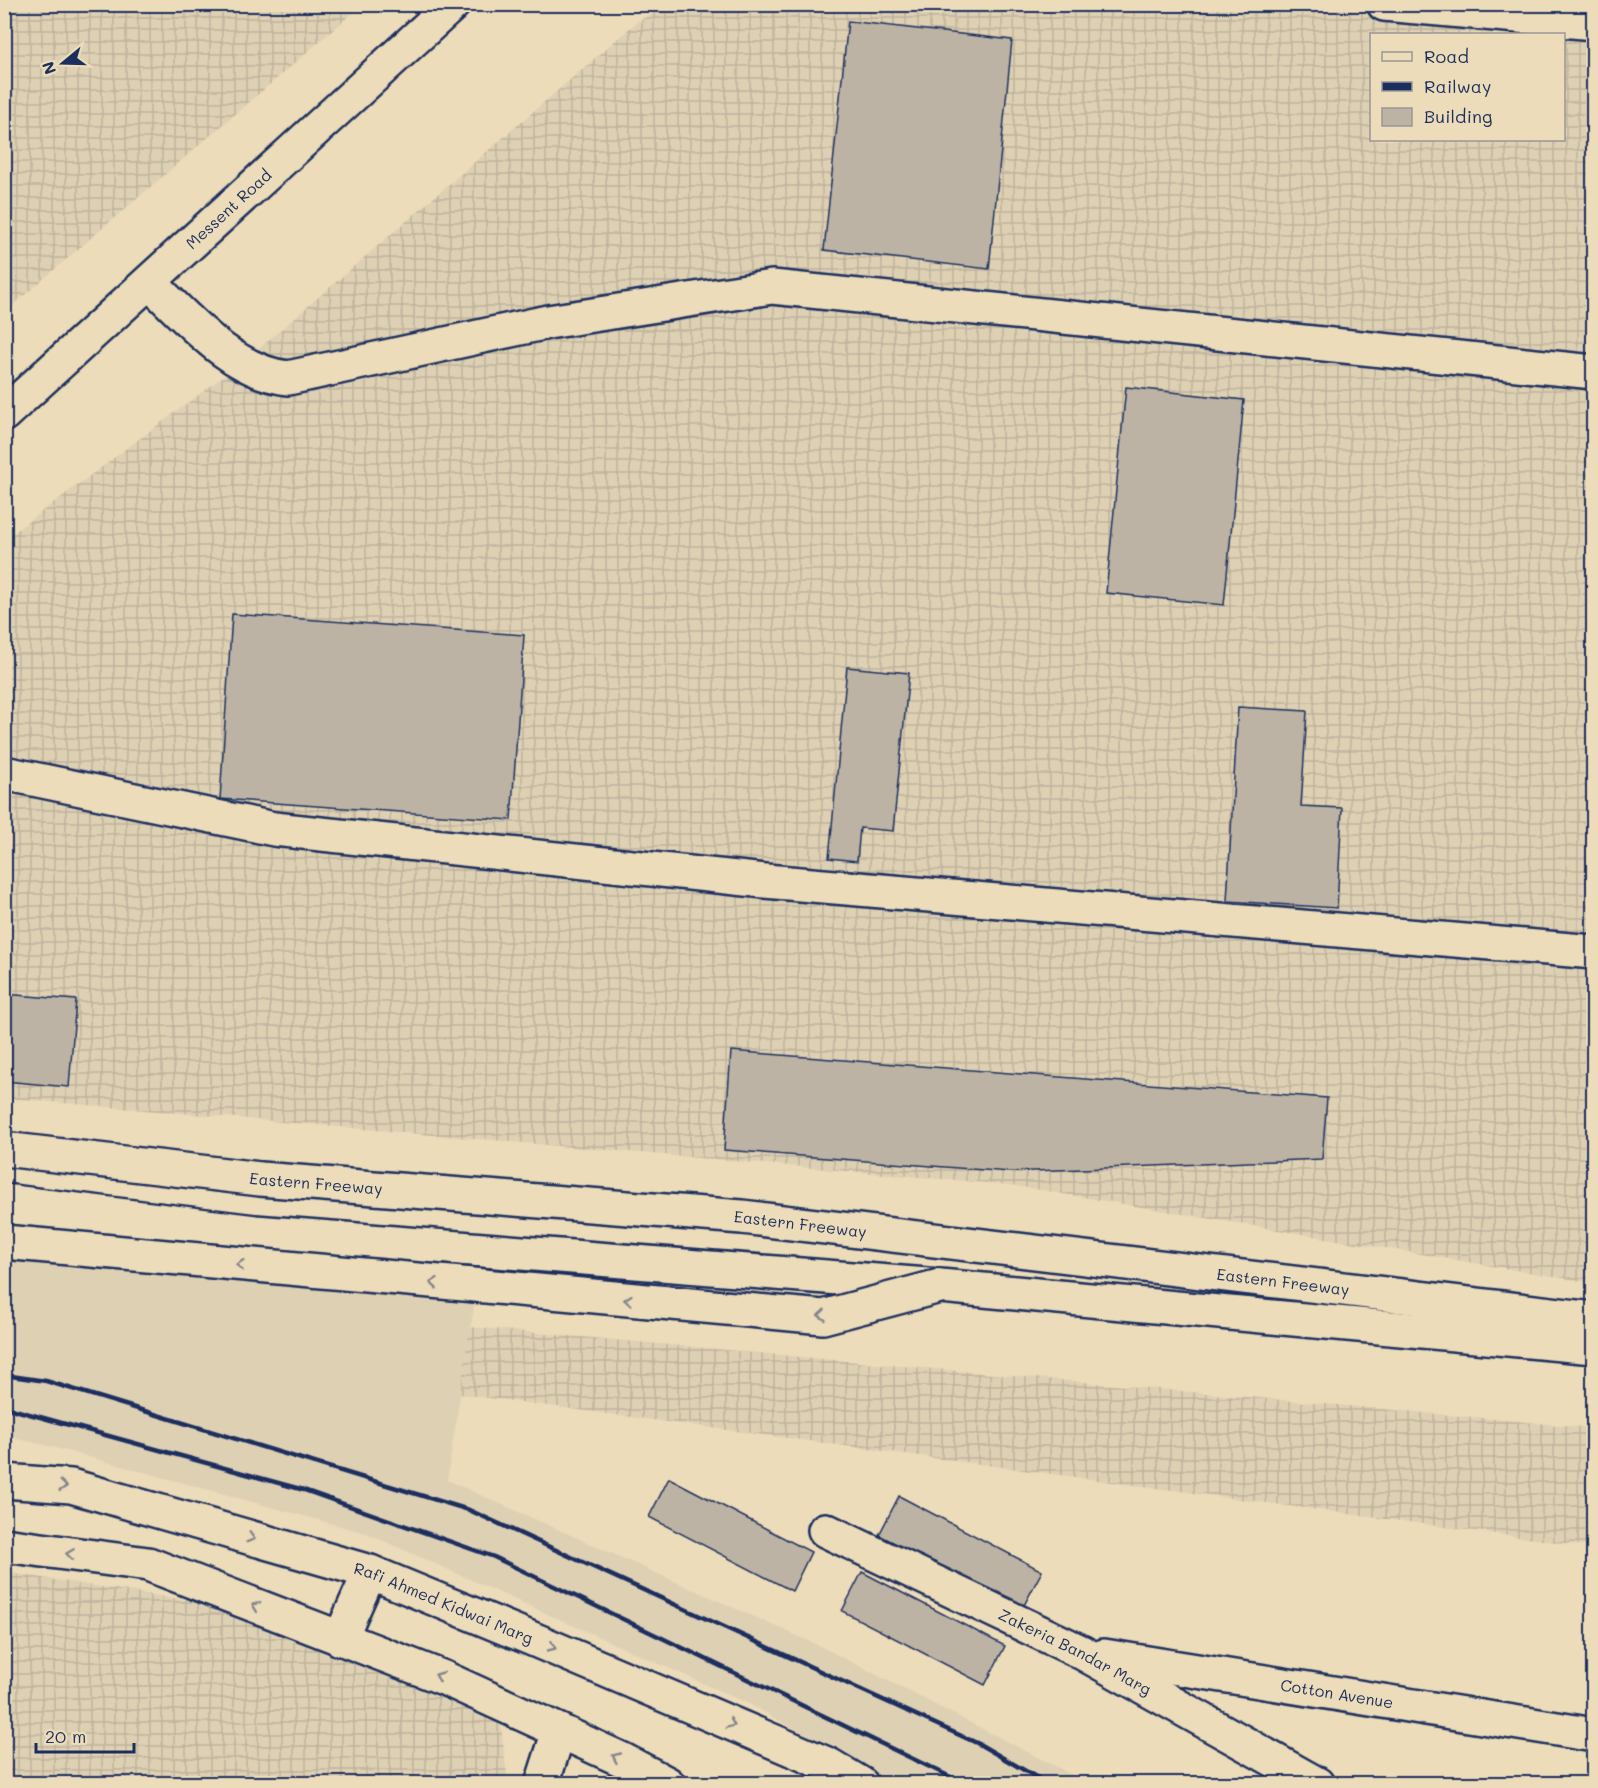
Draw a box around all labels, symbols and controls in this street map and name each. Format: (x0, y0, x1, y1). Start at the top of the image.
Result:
north arrow (33, 33, 93, 93)
legend (1370, 33, 1565, 141)
text: Road (1424, 44, 1469, 68)
text: N (36, 59, 60, 77)
text: Railway (1424, 74, 1491, 98)
text: Building (1424, 104, 1492, 128)
street label: Messent Road (181, 164, 276, 253)
street label: Eastern Freeway (248, 1167, 383, 1199)
street label: Eastern Freeway (733, 1205, 868, 1242)
one-way arrow (235, 1259, 244, 1272)
street label: Eastern Freeway (1215, 1263, 1350, 1300)
one-way arrow (429, 1276, 438, 1289)
one-way arrow (624, 1294, 633, 1307)
one-way arrow (817, 1309, 826, 1322)
one-way arrow (58, 1479, 67, 1492)
one-way arrow (245, 1531, 255, 1543)
one-way arrow (65, 1548, 75, 1560)
street label: Rafi Ahmed Kidwai Marg (352, 1557, 537, 1648)
one-way arrow (252, 1601, 262, 1614)
street label: Zakeria Bandar Marg (995, 1603, 1155, 1699)
one-way arrow (546, 1640, 557, 1652)
one-way arrow (434, 1671, 445, 1683)
street label: Cotton Avenue (1279, 1674, 1395, 1713)
scale bar (36, 1716, 134, 1754)
one-way arrow (725, 1716, 736, 1728)
text: 20 m (45, 1724, 86, 1748)
one-way arrow (612, 1752, 623, 1764)

